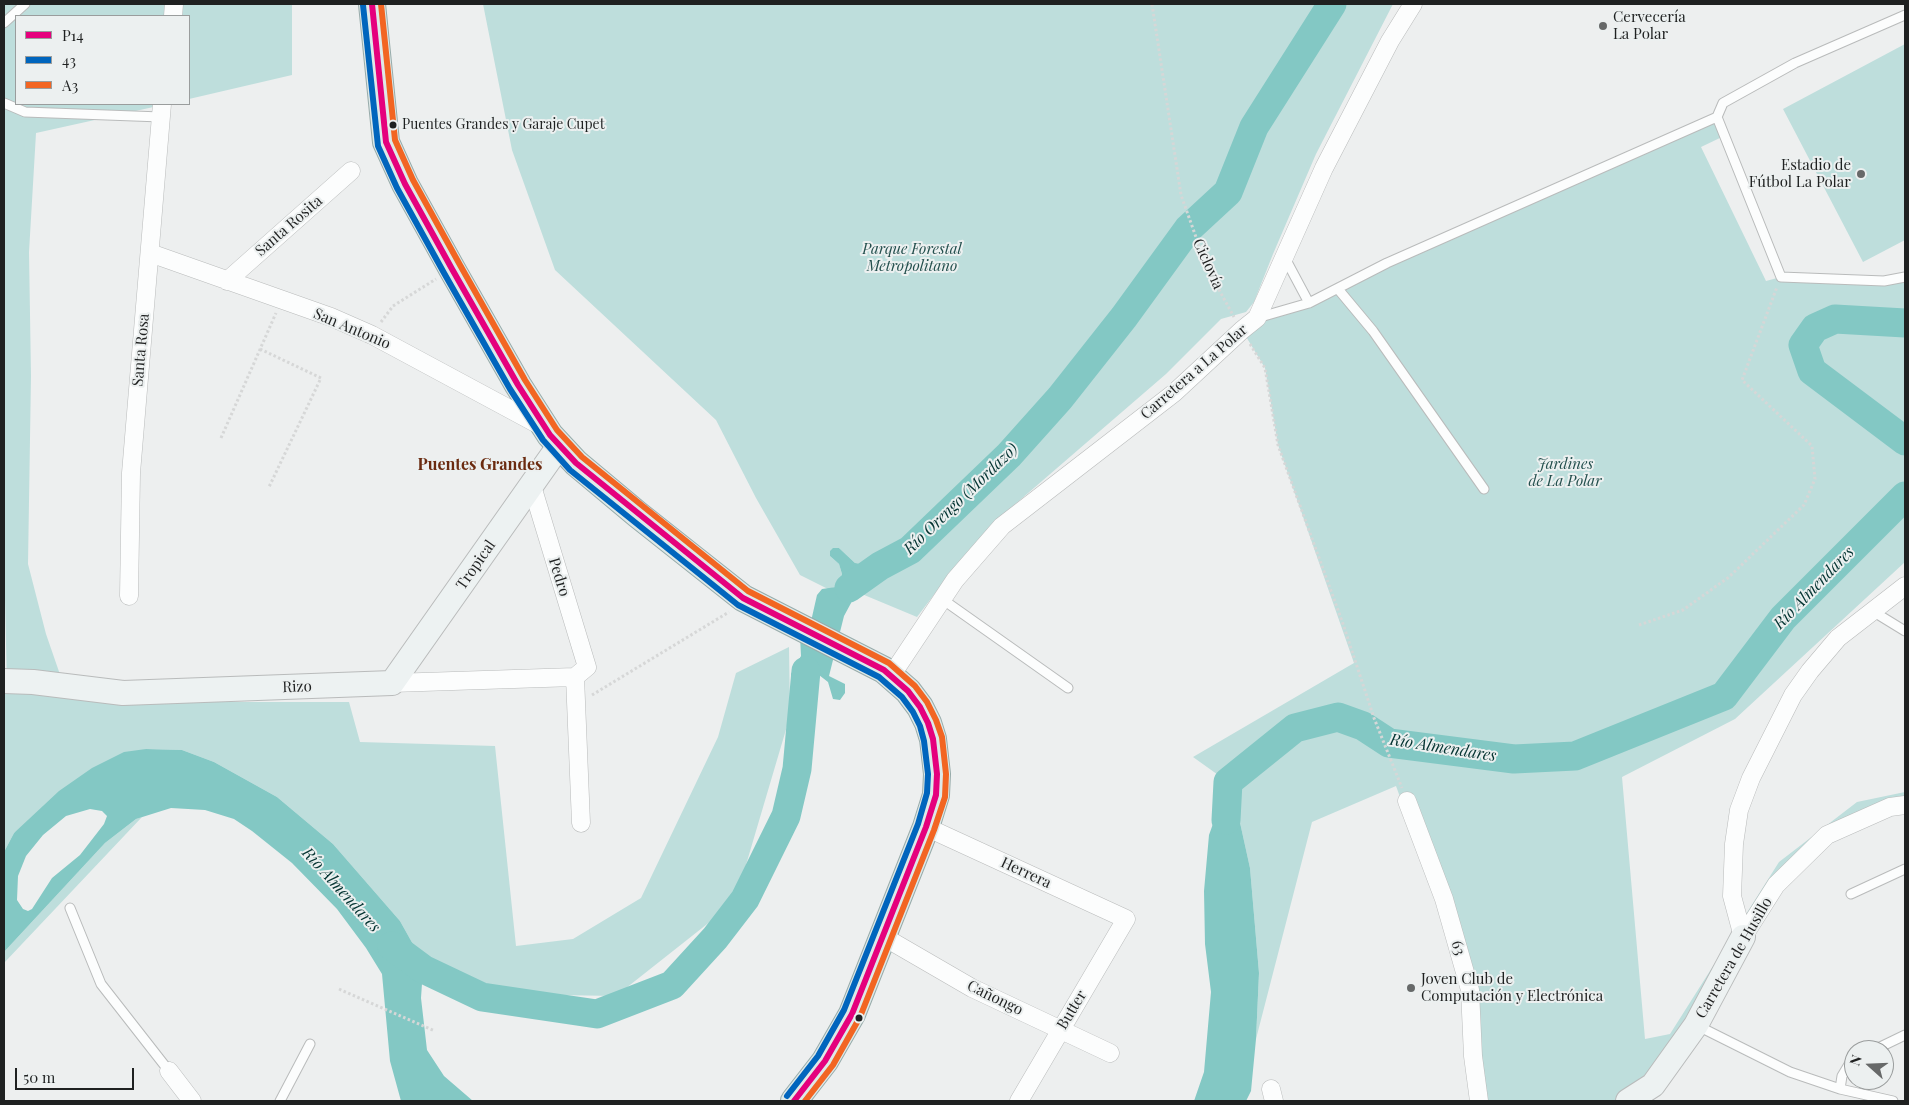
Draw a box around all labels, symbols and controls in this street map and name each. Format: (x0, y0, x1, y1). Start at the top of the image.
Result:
place label: Cervecería La Polar (1613, 8, 1686, 43)
legend (15, 15, 190, 105)
marker: Cervecería La Polar (1597, 20, 1609, 32)
text: P14 (62, 25, 84, 45)
text: 43 (62, 50, 76, 70)
text: A3 (62, 75, 78, 95)
place label: Puentes Grandes y Garaje Cupet (402, 117, 605, 133)
marker: Puentes Grandes y Garaje Cupet (388, 120, 398, 130)
place label: Estadio de Fútbol La Polar (1749, 156, 1851, 191)
marker: Estadio de Fútbol La Polar (1855, 168, 1867, 180)
street label: Santa Rosita (252, 192, 326, 260)
street label: Ciclovía (1189, 236, 1227, 292)
park label: Parque Forestal Metropolitano (862, 240, 962, 275)
street label: San Antonio (311, 305, 393, 353)
street label: Santa Rosa (129, 313, 153, 387)
street label: Carretera a La Polar (1137, 321, 1251, 423)
water label: Río Orengo (Mordazo) (900, 439, 1022, 559)
district label: Puentes Grandes (418, 455, 542, 475)
park label: Jardines de La Polar (1528, 455, 1602, 490)
street label: Tropical (453, 537, 499, 593)
water label: Río Almendares (1770, 543, 1858, 633)
street label: Pedro (545, 555, 573, 599)
street label: Rizo (282, 677, 312, 697)
water label: Río Almendares (1388, 730, 1498, 766)
water label: Río Almendares (298, 844, 384, 936)
street label: Herrera (998, 854, 1054, 892)
street label: Carretera de Husillo (1692, 894, 1776, 1022)
street label: 63 (1447, 939, 1469, 957)
place label: Joven Club de Computación y Electrónica (1421, 970, 1603, 1005)
street label: Cañongo (964, 977, 1026, 1019)
marker: Joven Club de Computación y Electrónica (1405, 982, 1417, 994)
street label: Butter (1053, 987, 1091, 1033)
unlabelled marker (854, 1013, 864, 1023)
north arrow (1844, 1040, 1894, 1090)
text: N (1845, 1052, 1866, 1068)
scale bar (18, 1058, 136, 1090)
text: 50 m (23, 1067, 55, 1087)

